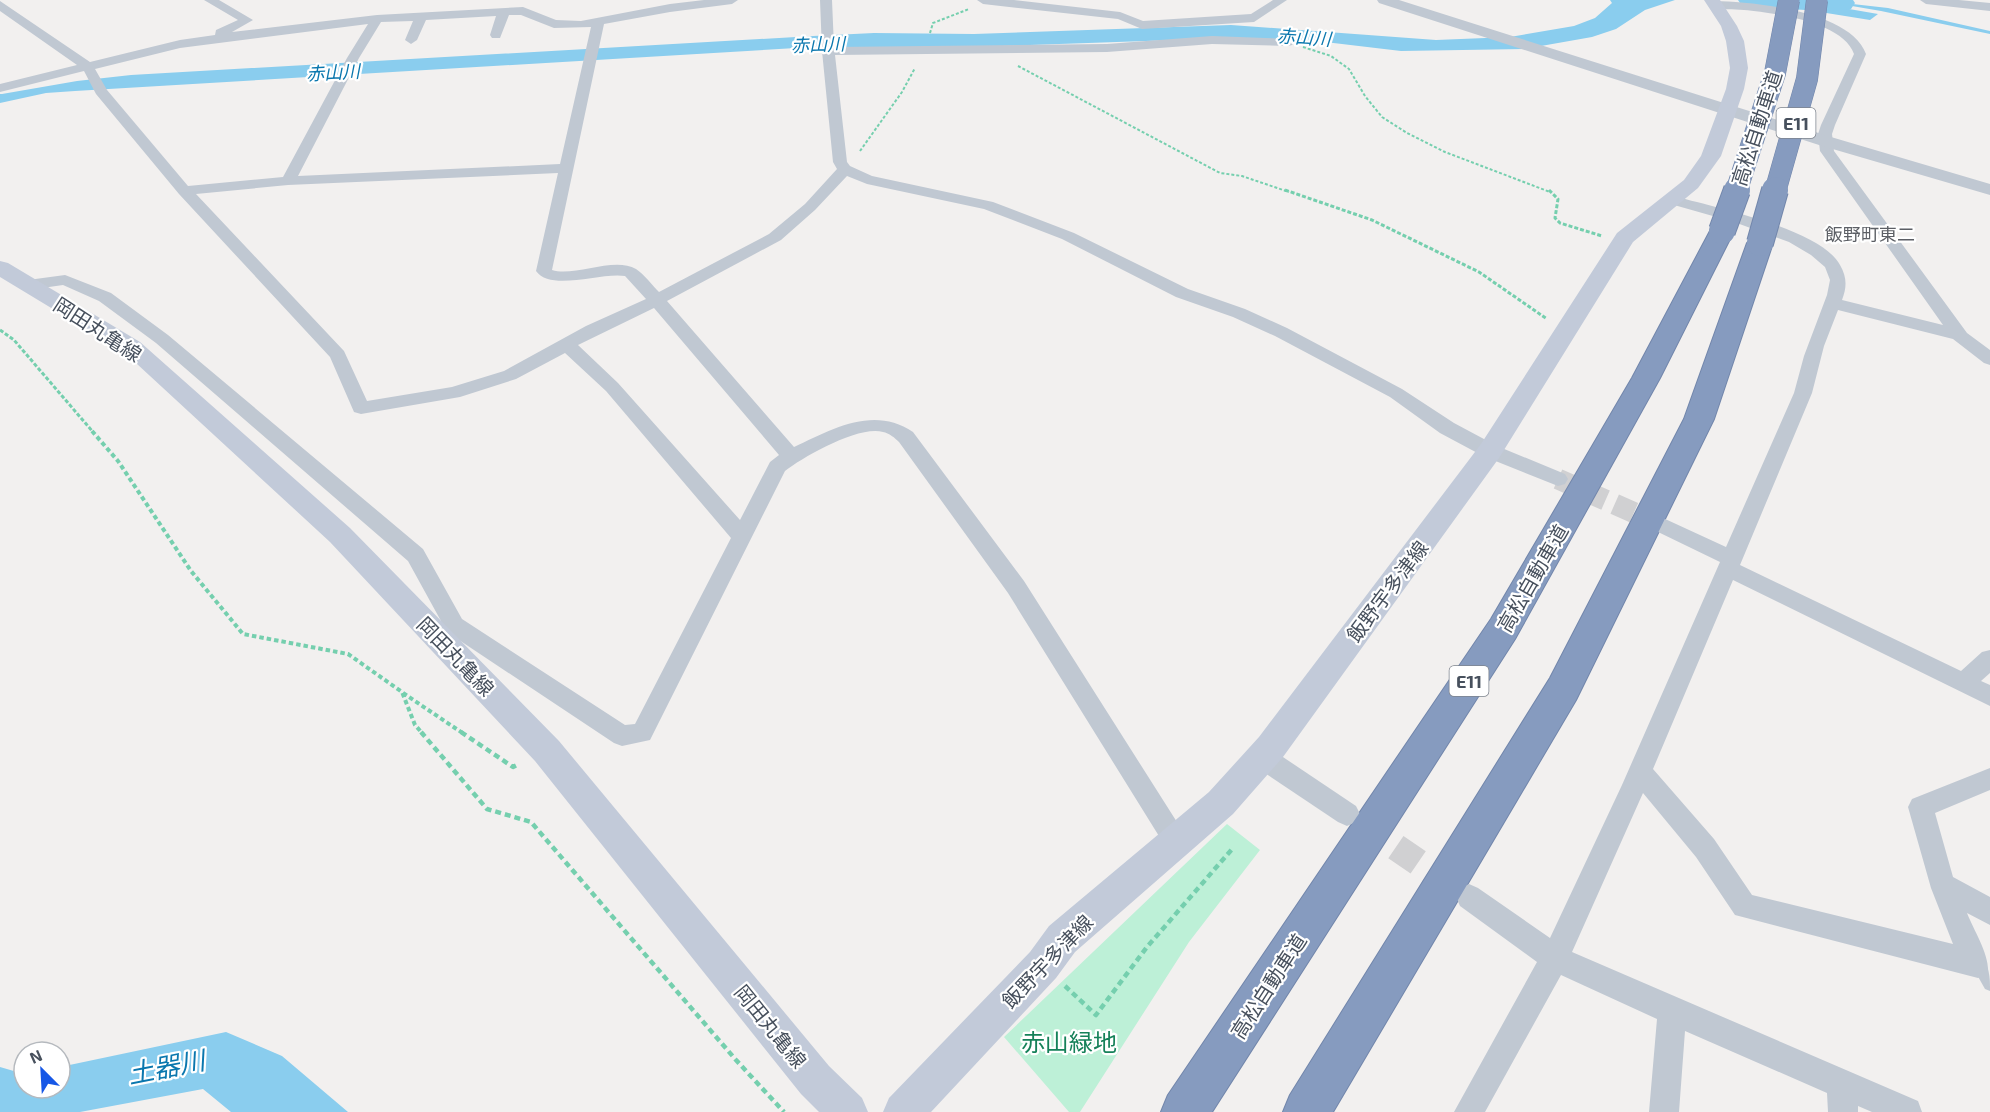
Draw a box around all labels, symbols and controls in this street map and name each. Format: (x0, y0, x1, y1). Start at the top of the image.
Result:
water label: 赤山川 (1276, 24, 1334, 50)
water label: 赤山川 (791, 32, 847, 56)
water label: 赤山川 (305, 59, 363, 84)
street label: 高松自動車道 (1726, 67, 1786, 189)
road number: E11 (1776, 108, 1816, 138)
district label: 飯野町東二 (1825, 223, 1915, 245)
street label: 岡田丸亀線 (50, 292, 146, 366)
street label: 高松自動車道 (1492, 520, 1572, 636)
street label: 飯野宇多津線 (1341, 536, 1433, 646)
street label: 岡田丸亀線 (413, 612, 499, 700)
road number: E11 (1450, 666, 1488, 696)
street label: 飯野宇多津線 (997, 910, 1097, 1012)
street label: 高松自動車道 (1225, 929, 1311, 1043)
street label: 岡田丸亀線 (730, 980, 812, 1072)
park label: 赤山緑地 (1021, 1027, 1117, 1056)
north arrow (12, 1040, 72, 1100)
water label: 土器川 (125, 1043, 210, 1089)
text: N (27, 1045, 45, 1067)

